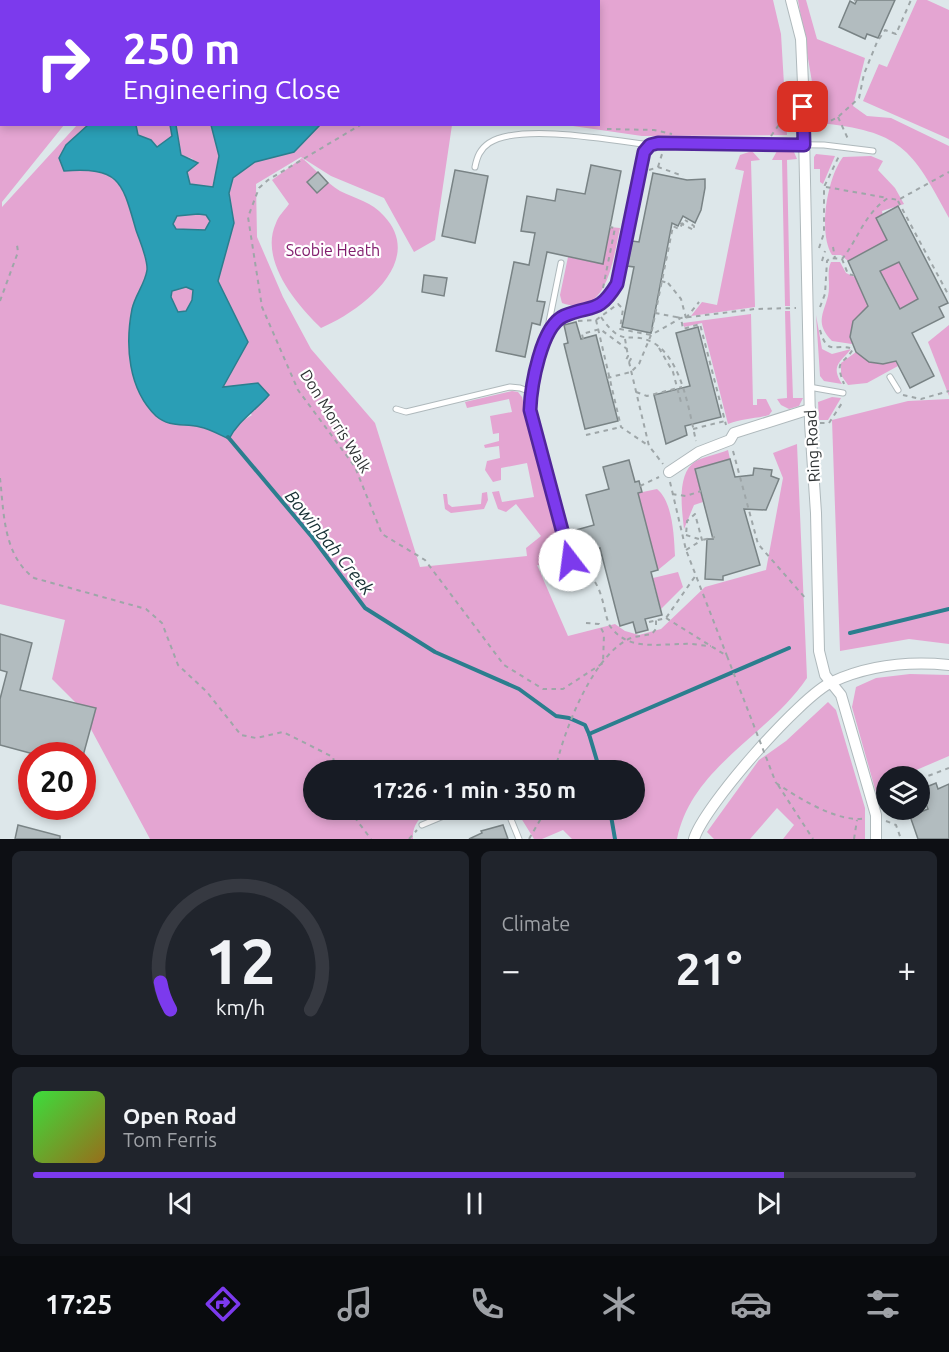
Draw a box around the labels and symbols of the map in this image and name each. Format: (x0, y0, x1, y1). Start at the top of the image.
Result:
pin (777, 81, 828, 132)
park label: Scobie Heath (286, 241, 380, 259)
street label: Don Morris Walk (297, 366, 375, 476)
street label: Ring Road (801, 409, 823, 483)
water label: Bowinbah Creek (282, 486, 379, 599)
position arrow (538, 528, 602, 592)
speed limit sign: 20 (18, 742, 96, 820)

